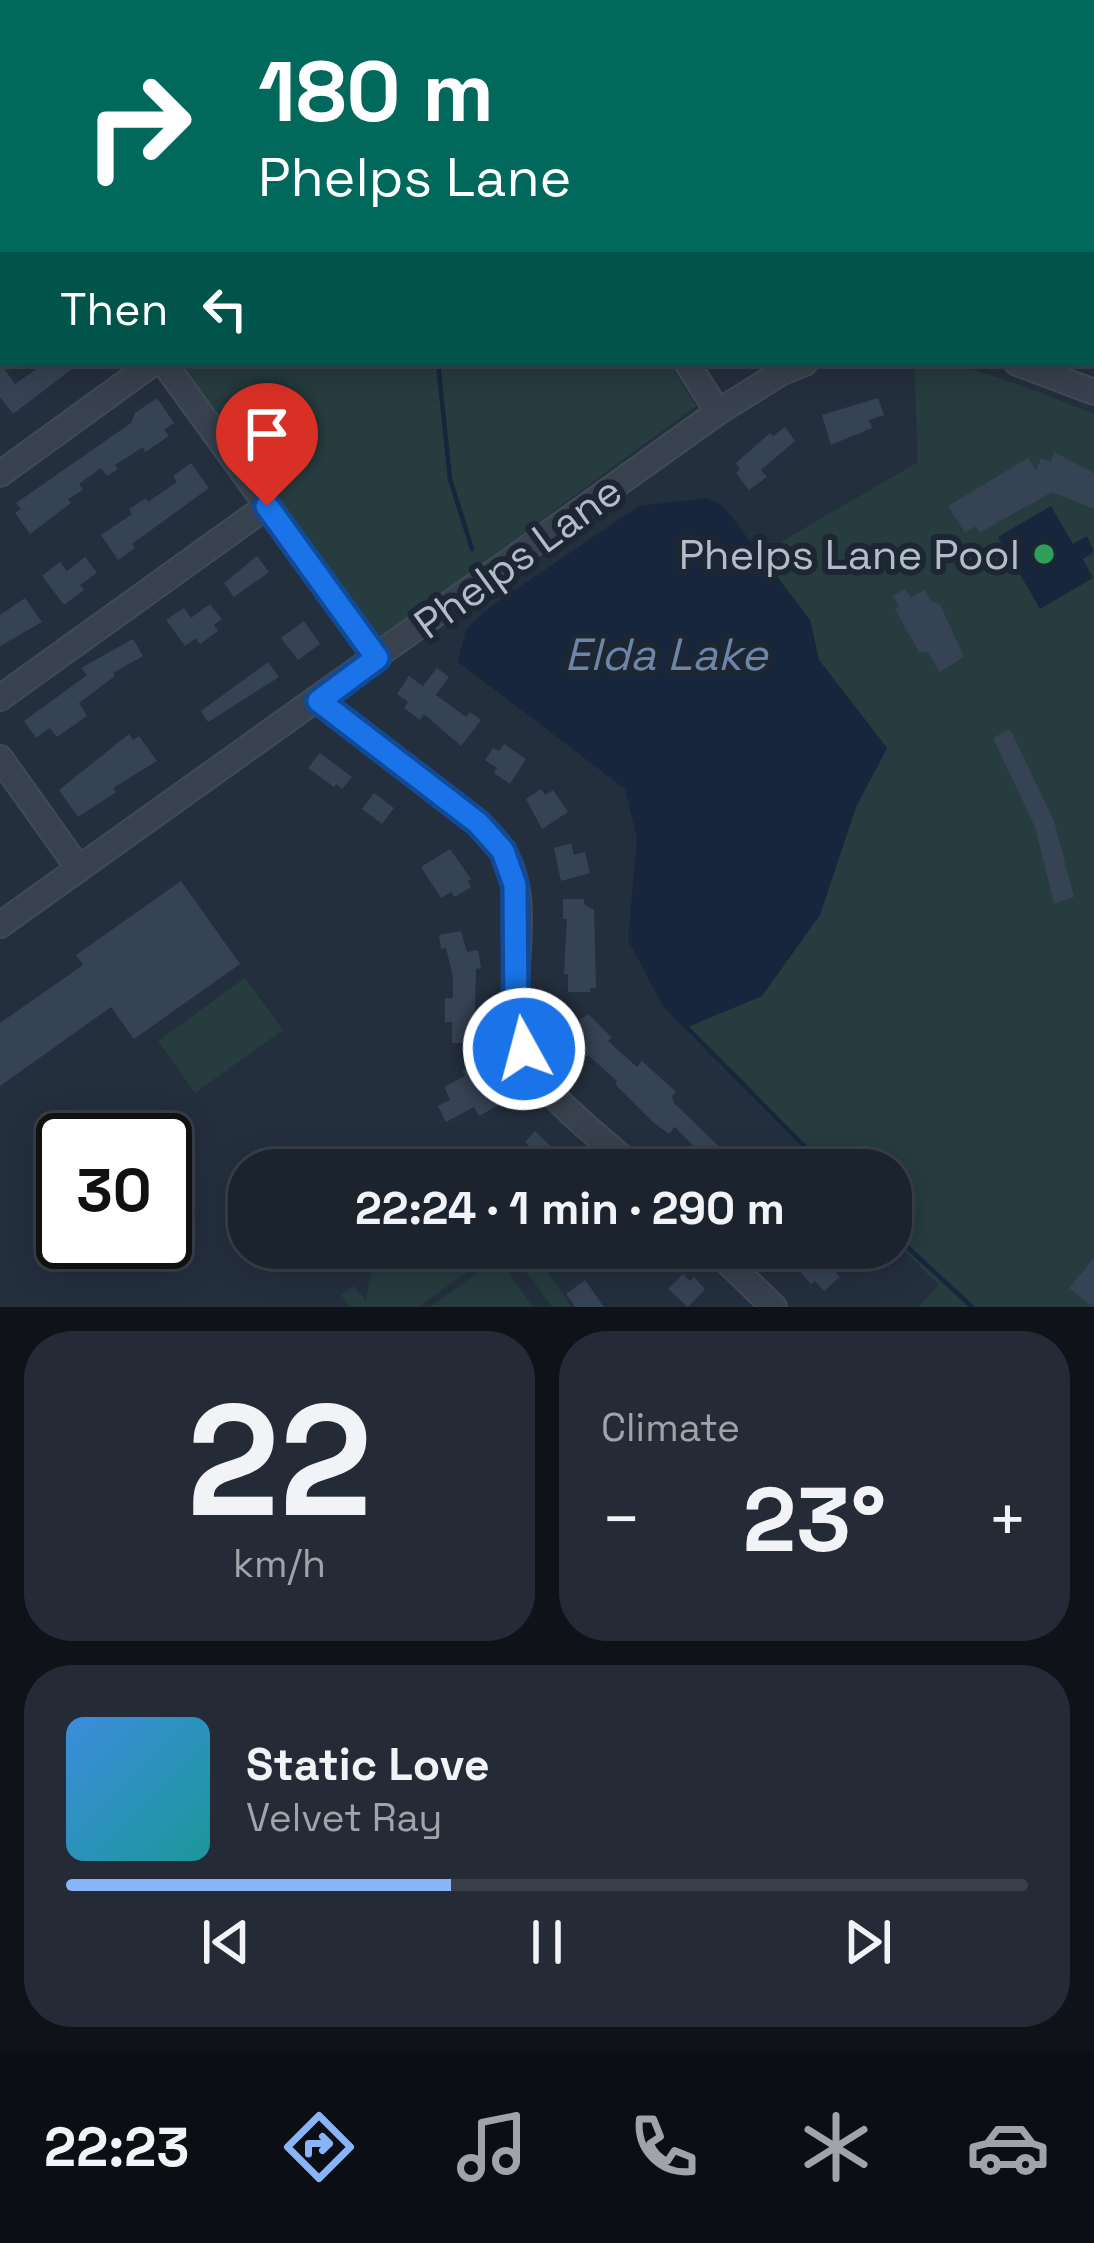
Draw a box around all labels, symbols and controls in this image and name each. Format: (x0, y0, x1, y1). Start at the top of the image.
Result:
text: 180 m (258, 38, 494, 146)
icon: right (60, 48, 216, 204)
text: Phelps Lane (258, 143, 571, 212)
icon: left (192, 276, 258, 342)
text: Then (60, 281, 168, 338)
pin (216, 383, 318, 506)
icon: arrive (234, 401, 300, 467)
street label: Phelps Lane (404, 464, 632, 650)
place label: Phelps Lane Pool (679, 528, 1020, 581)
marker: Phelps Lane Pool (1031, 541, 1057, 567)
water label: Elda Lake (565, 626, 769, 683)
position arrow (461, 986, 587, 1112)
speed limit sign: 30 (36, 1113, 192, 1269)
text: 22:24 · 1 min · 290 m (355, 1180, 785, 1237)
text: 22 (187, 1361, 372, 1561)
text: Climate (601, 1403, 740, 1452)
text: 23° (743, 1462, 886, 1577)
text: − (601, 1477, 642, 1561)
text: + (987, 1477, 1028, 1561)
text: km/h (233, 1539, 326, 1588)
text: Static Love (246, 1736, 490, 1793)
text: Velvet Ray (246, 1793, 442, 1842)
icon: previous (193, 1909, 259, 1975)
icon: pause (514, 1909, 580, 1975)
icon: next (835, 1909, 901, 1975)
icon: directions (277, 2105, 361, 2189)
icon: music (450, 2105, 534, 2189)
icon: phone (622, 2105, 706, 2189)
icon: climate (794, 2105, 878, 2189)
icon: car (966, 2105, 1050, 2189)
text: 22:23 (44, 2113, 189, 2182)

